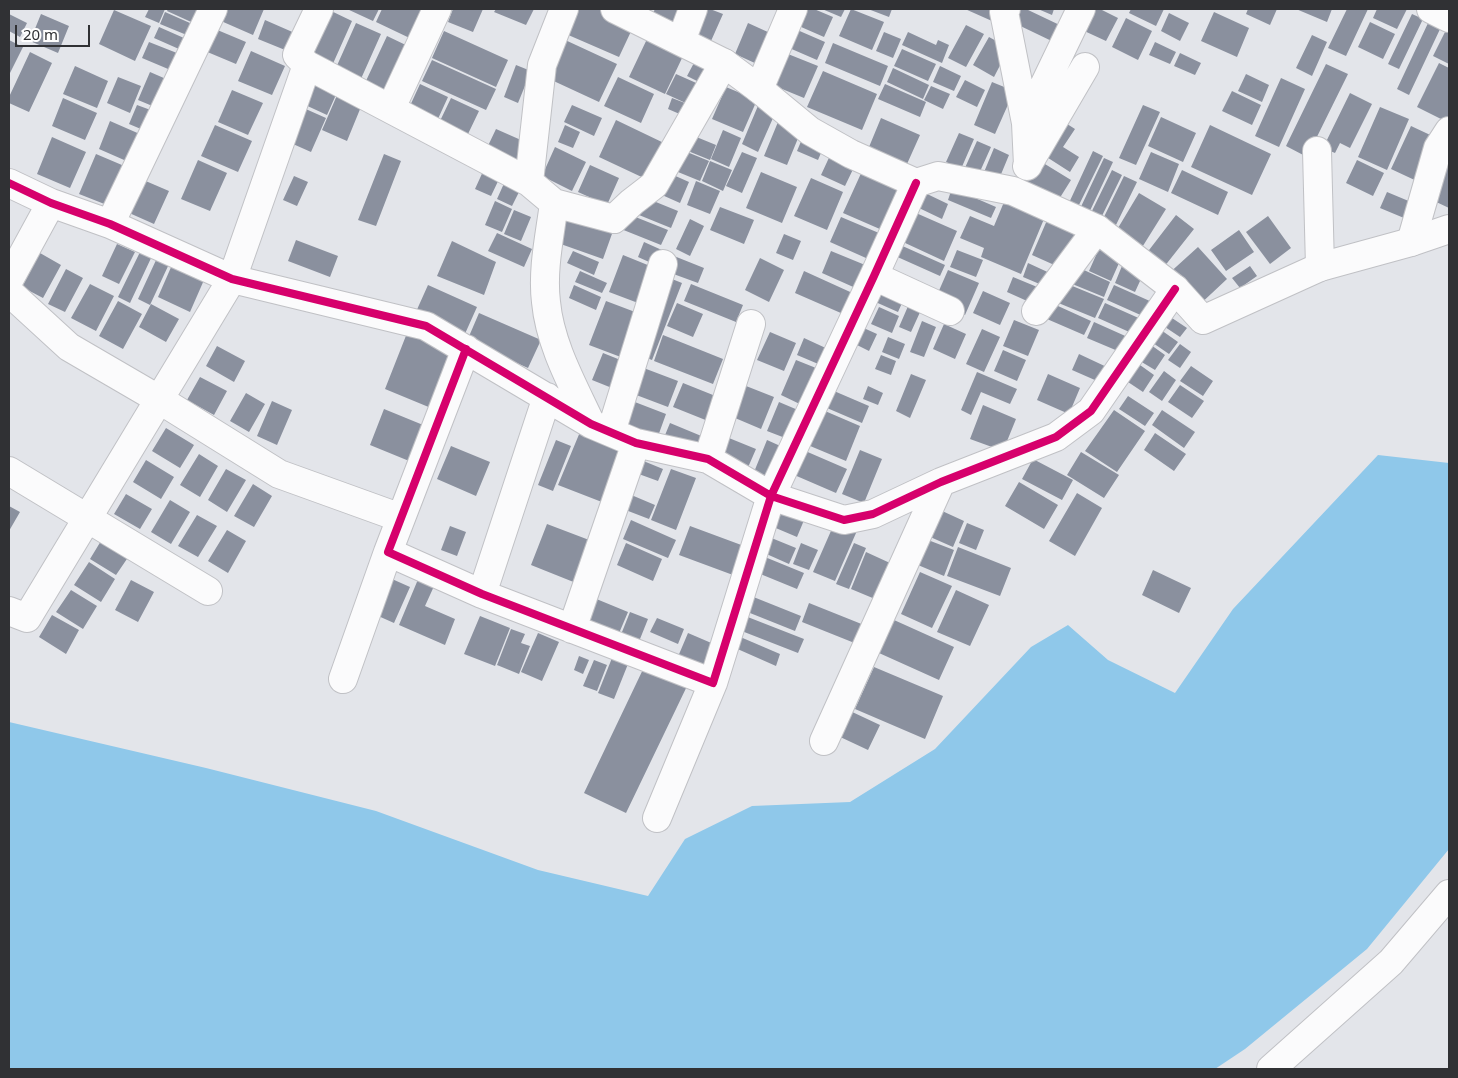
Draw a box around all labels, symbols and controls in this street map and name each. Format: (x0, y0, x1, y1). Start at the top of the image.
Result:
scale bar (18, 15, 92, 47)
text: 20 m (23, 24, 58, 44)

